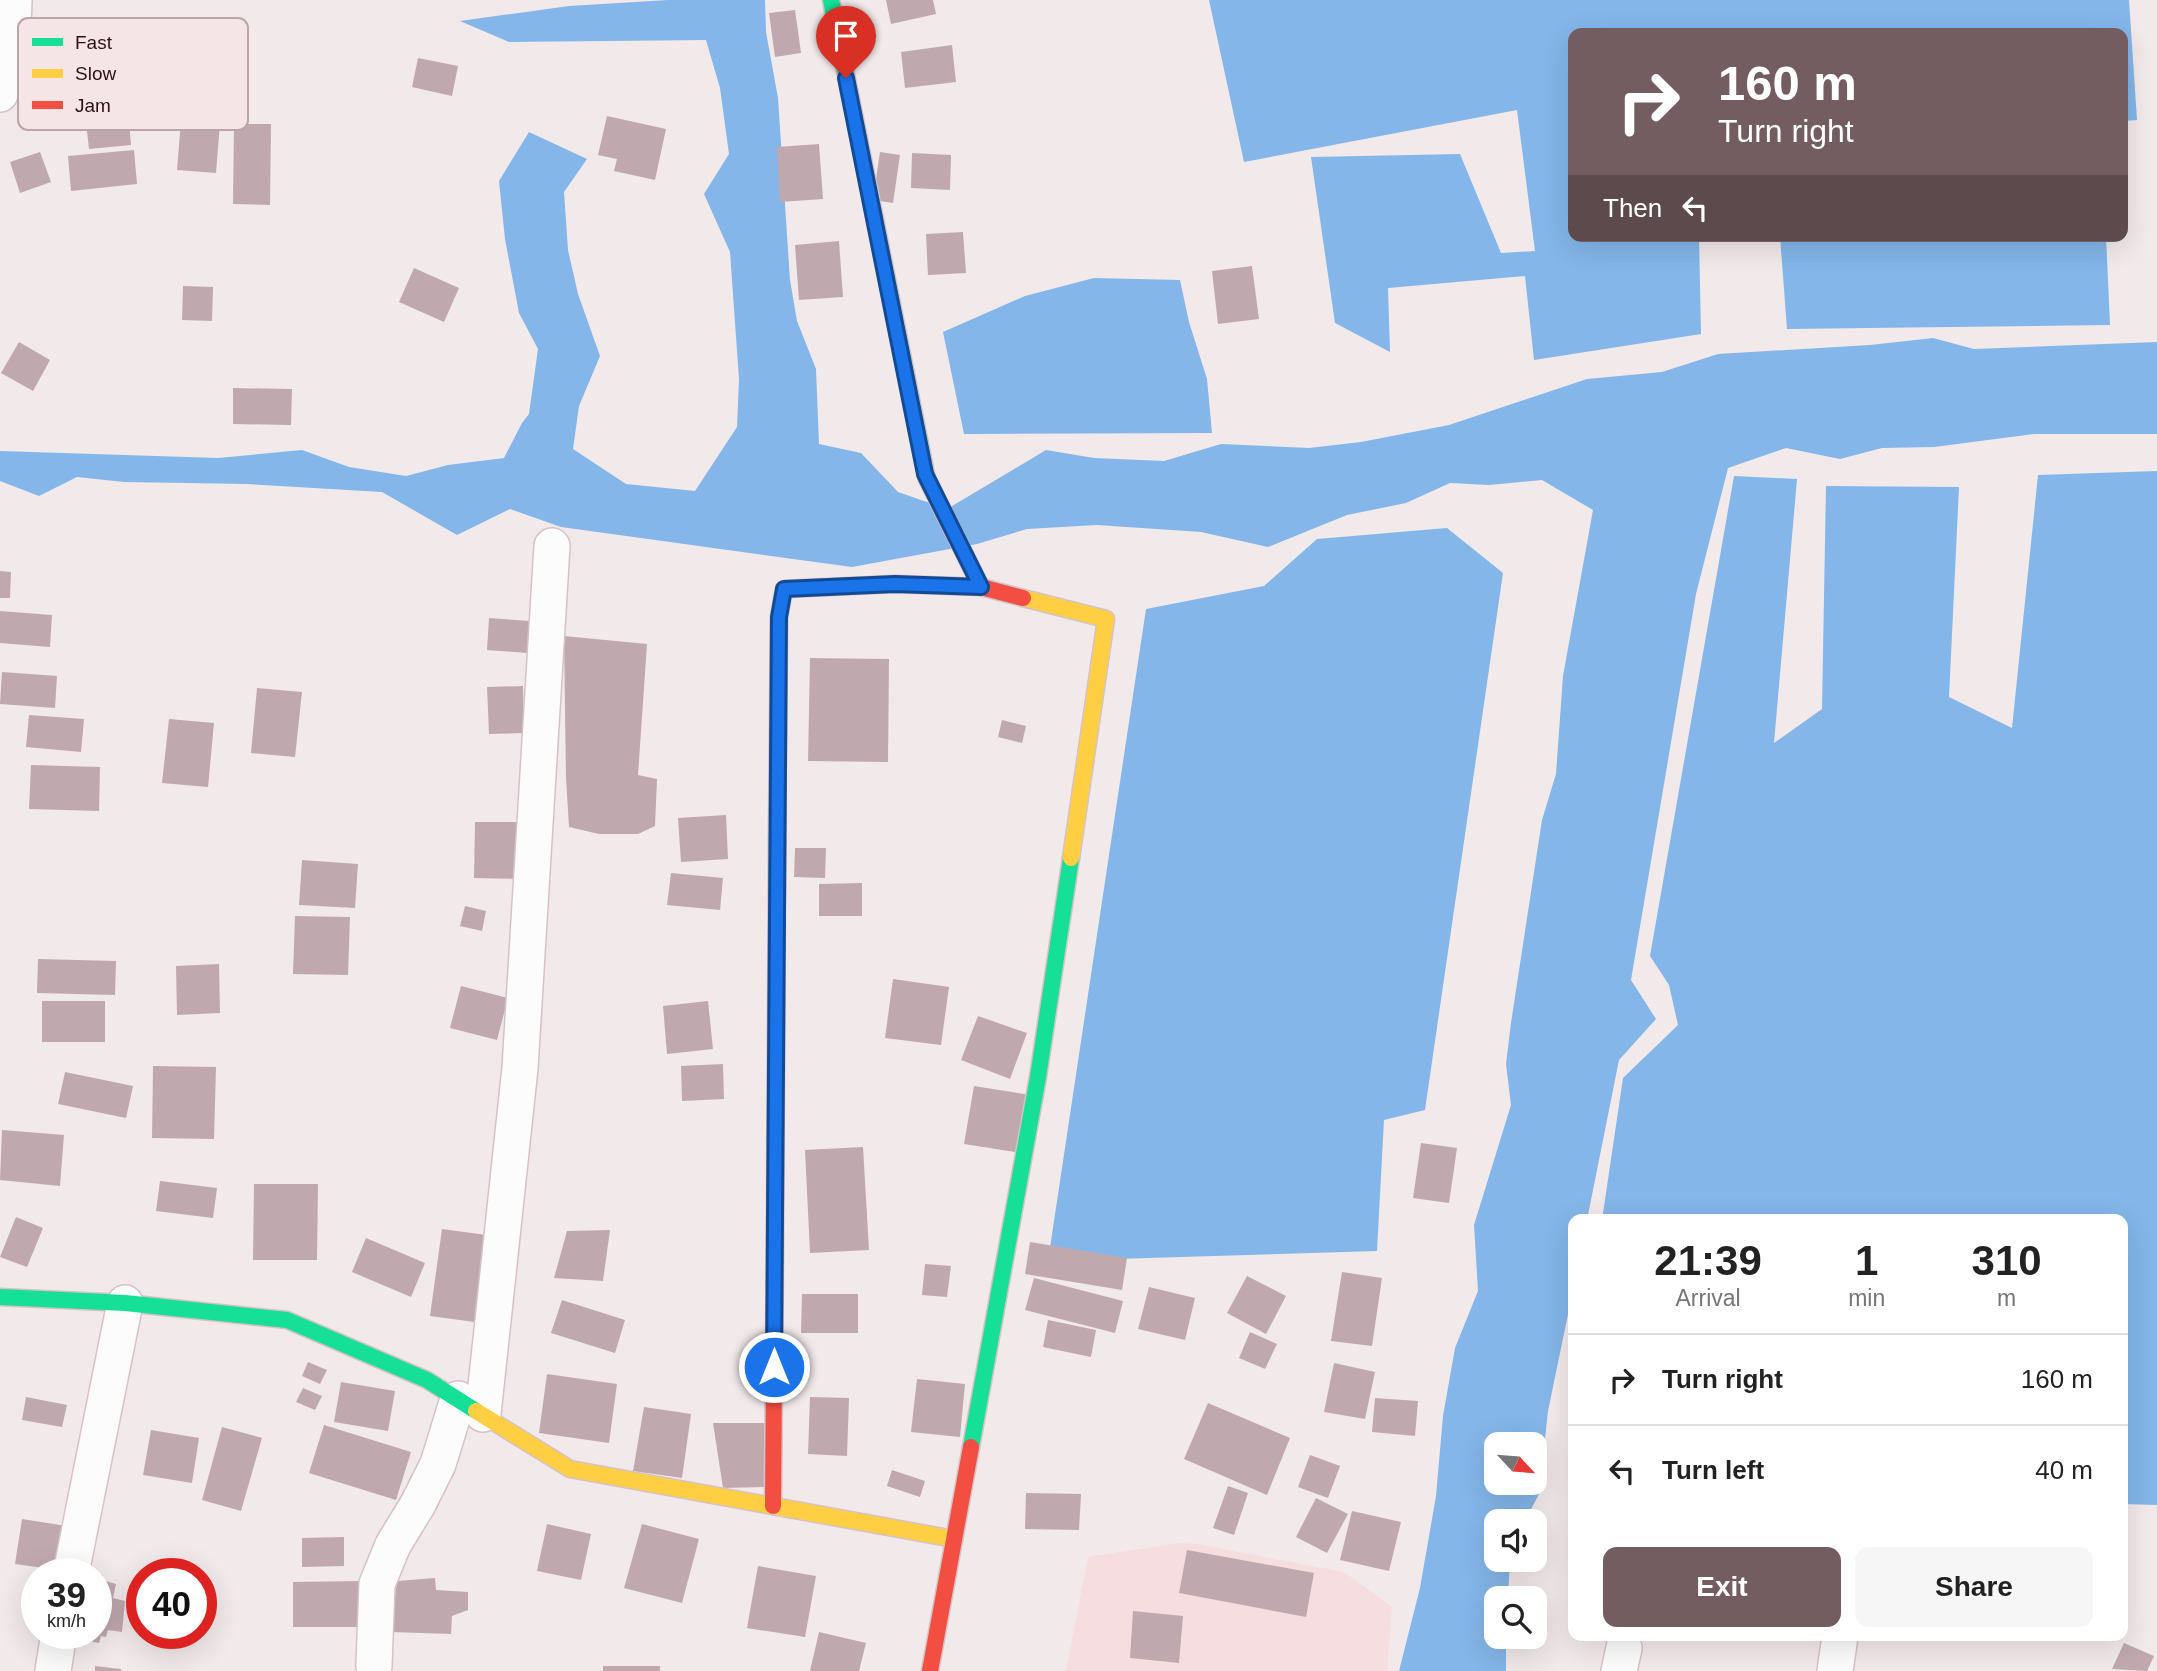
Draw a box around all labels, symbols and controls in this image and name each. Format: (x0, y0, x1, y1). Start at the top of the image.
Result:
pin (816, 6, 876, 78)
icon: arrive (827, 17, 865, 55)
legend (18, 18, 248, 130)
text: Fast (75, 32, 113, 53)
icon: right (1603, 56, 1694, 147)
text: 160 m (1718, 56, 1857, 110)
text: Slow (75, 63, 116, 84)
text: Jam (75, 95, 111, 116)
text: Turn right (1718, 113, 1854, 149)
icon: left (1676, 189, 1714, 227)
text: Then (1603, 193, 1662, 223)
text: 21:39 (1654, 1237, 1762, 1284)
text: 1 (1855, 1237, 1878, 1284)
text: 310 (1972, 1237, 2042, 1284)
text: Arrival (1675, 1285, 1741, 1311)
text: min (1848, 1285, 1885, 1311)
text: m (1997, 1285, 2016, 1311)
position arrow (737, 1330, 811, 1404)
icon: right (1603, 1361, 1641, 1399)
text: Turn right (1662, 1364, 1783, 1394)
text: 160 m (2021, 1364, 2093, 1394)
north arrow (1484, 1432, 1547, 1494)
map controls (1484, 1432, 1547, 1649)
icon: left (1603, 1452, 1641, 1490)
text: Turn left (1662, 1455, 1764, 1485)
text: 40 m (2035, 1455, 2093, 1485)
button: sound (1484, 1509, 1547, 1572)
button: Exit (1603, 1547, 1841, 1627)
button: Share (1855, 1547, 2093, 1627)
speed limit sign: 40 (126, 1558, 217, 1649)
text: 39 (47, 1575, 86, 1614)
button: search (1484, 1586, 1547, 1649)
text: km/h (47, 1611, 86, 1631)

